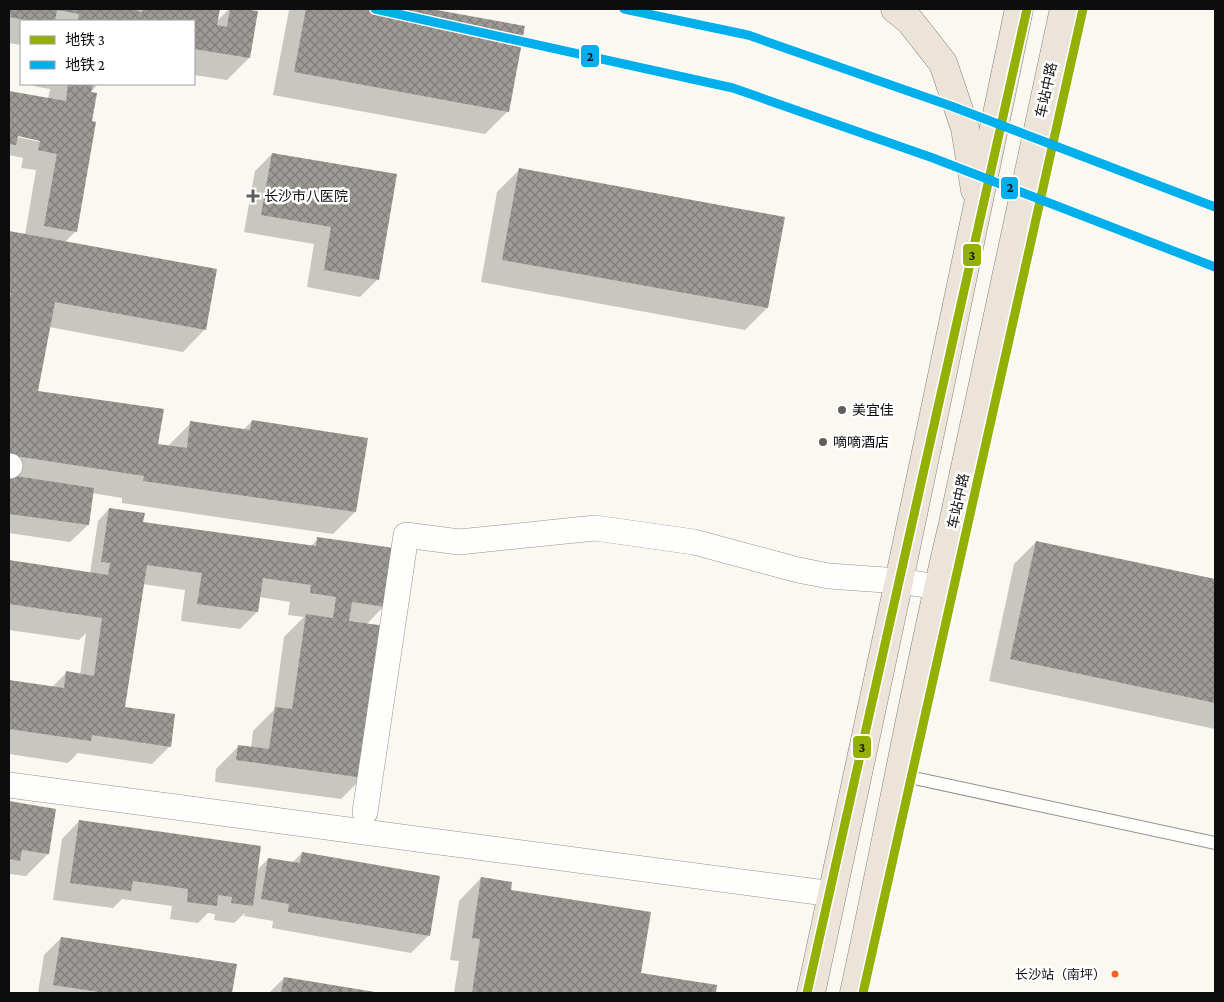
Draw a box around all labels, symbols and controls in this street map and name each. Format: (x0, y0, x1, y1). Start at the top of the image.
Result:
legend (20, 20, 195, 85)
text: 地铁 3 (65, 32, 105, 48)
line badge: 2 (580, 44, 600, 68)
text: 2 (586, 48, 594, 64)
text: 地铁 2 (65, 57, 105, 73)
street label: 车站中路 (1032, 61, 1060, 119)
line badge: 2 (1000, 176, 1019, 200)
text: 2 (1006, 179, 1014, 195)
place label: 长沙市八医院 (264, 188, 348, 204)
marker: 长沙市八医院 (246, 189, 260, 203)
line badge: 3 (962, 243, 982, 267)
text: 3 (969, 247, 976, 263)
place label: 美宜佳 (852, 402, 894, 418)
marker: 美宜佳 (836, 404, 848, 416)
place label: 嘀嘀酒店 (833, 434, 889, 450)
marker: 嘀嘀酒店 (817, 436, 829, 448)
street label: 车站中路 (944, 472, 972, 530)
line badge: 3 (852, 735, 872, 759)
text: 3 (859, 739, 866, 755)
place label: 长沙站（南坪） (1015, 967, 1106, 982)
marker: 长沙站（南坪） (1110, 969, 1120, 979)

